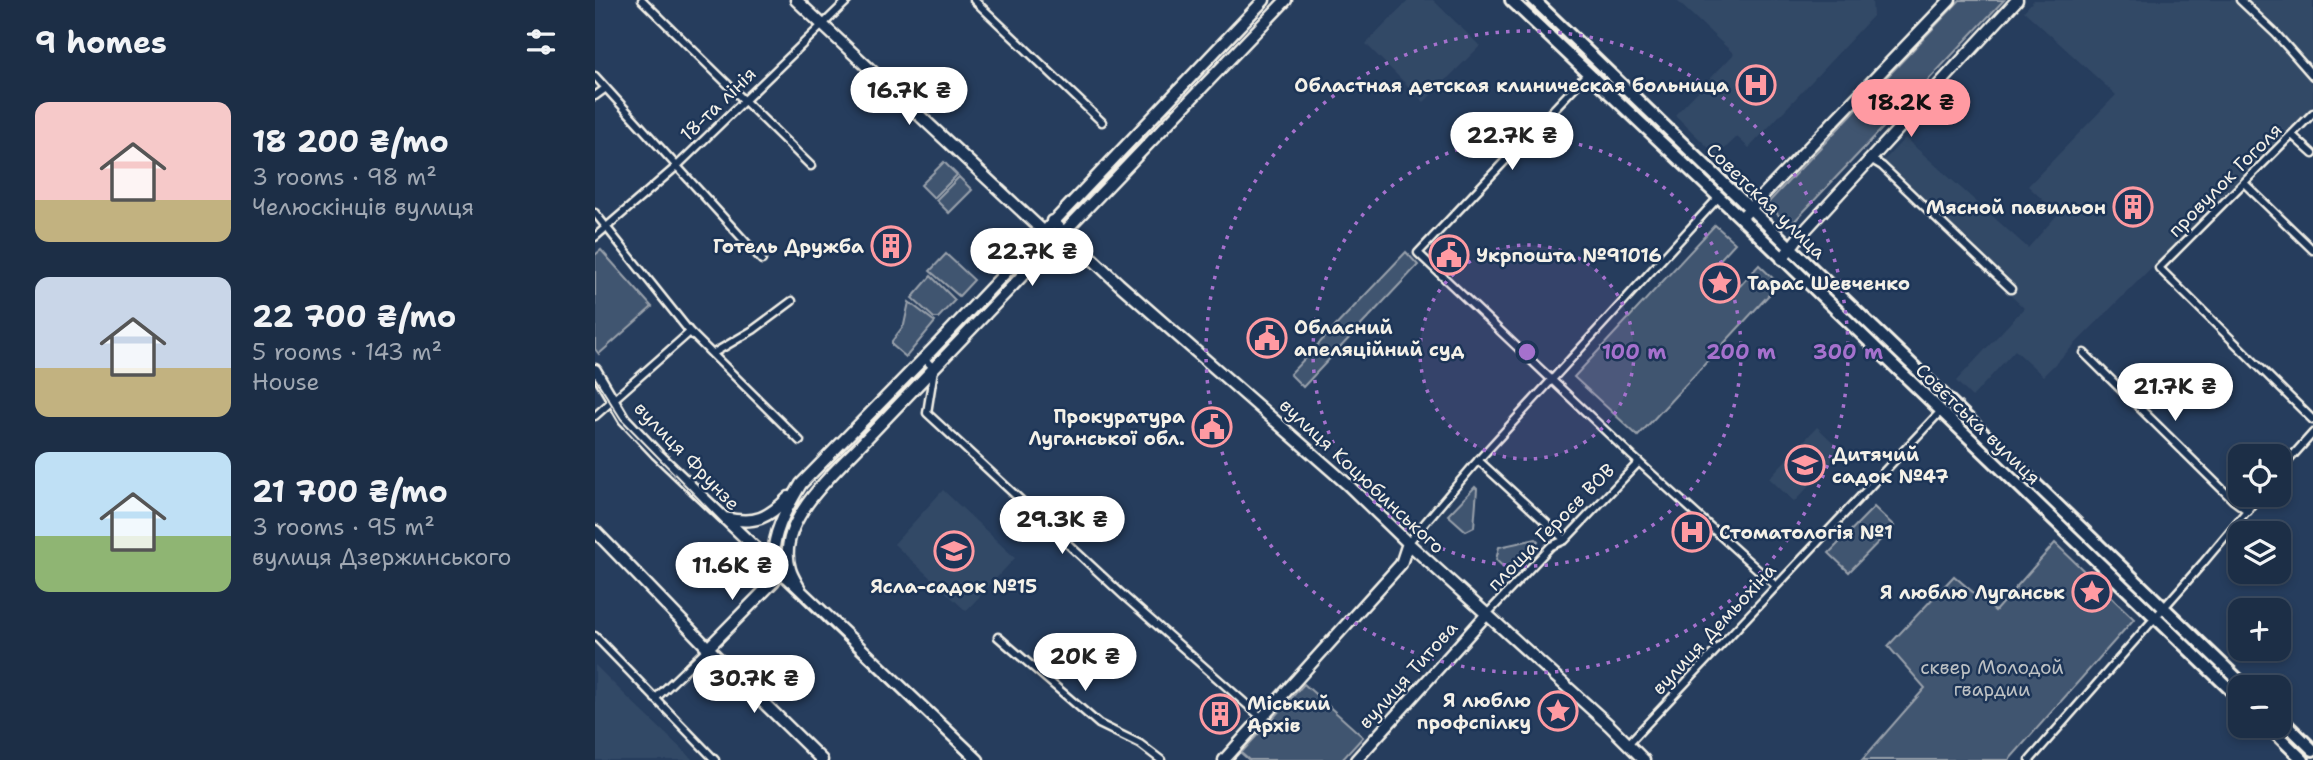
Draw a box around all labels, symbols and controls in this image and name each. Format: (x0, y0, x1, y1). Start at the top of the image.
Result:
text: 9 homes (35, 22, 167, 63)
icon: filters (522, 23, 560, 61)
street label: 18-та лінія (674, 61, 762, 147)
hospital icon: Областная детская клиническая больница (1735, 64, 1777, 106)
pin: 16.7K ₴ (844, 68, 974, 127)
place label: Областная детская клиническая больница (1294, 73, 1729, 98)
text: 16.7K ₴ (867, 75, 951, 105)
pin: 18.2K ₴ (1846, 80, 1976, 139)
text: 18.2K ₴ (1867, 87, 1955, 117)
pin: 22.7K ₴ (1447, 113, 1577, 172)
street label: провулок Гоголя (2163, 118, 2287, 242)
text: 22.7K ₴ (1466, 120, 1558, 150)
text: 18 200 ₴/mo (252, 121, 449, 162)
icon: home (91, 130, 175, 214)
street label: Советская улица (1701, 137, 1831, 265)
text: 3 rooms · 98 m² (252, 162, 437, 192)
building icon: Мясной павильон (2112, 186, 2154, 228)
text: Челюскінців вулиця (252, 192, 474, 222)
place label: Мясной павильон (1926, 195, 2106, 220)
building icon: Готель Дружба (870, 225, 912, 267)
pin: 22.7K ₴ (967, 229, 1097, 288)
place label: Готель Дружба (713, 234, 864, 259)
public building icon: Укрпошта №91016 (1428, 234, 1470, 276)
text: 22.7K ₴ (986, 236, 1078, 266)
place label: Укрпошта №91016 (1476, 243, 1662, 268)
place icon: Тарас Шевченко (1699, 262, 1741, 304)
place label: Тарас Шевченко (1747, 271, 1910, 296)
text: 22 700 ₴/mo (252, 296, 456, 337)
icon: home (91, 305, 175, 389)
place label: Обласний апеляційний суд (1294, 315, 1465, 362)
public building icon: Обласний апеляційний суд (1246, 317, 1288, 359)
text: 5 rooms · 143 m² (252, 337, 442, 367)
text: 100 m (1602, 338, 1666, 366)
text: 200 m (1706, 338, 1776, 366)
text: 300 m (1813, 338, 1883, 366)
centre of rings (1515, 340, 1539, 364)
street label: Совєтська вулиця (1910, 358, 2046, 490)
pin: 21.7K ₴ (2110, 364, 2240, 423)
text: House (252, 367, 320, 397)
text: 21.7K ₴ (2133, 371, 2217, 401)
street label: вулиця Коцюбинського (1274, 393, 1450, 559)
street label: вулиця Фрунзе (629, 396, 745, 516)
place label: Прокуратура Луганської обл. (1029, 404, 1185, 451)
public building icon: Прокуратура Луганської обл. (1191, 406, 1233, 448)
place label: Дитячий садок №47 (1832, 442, 1949, 489)
school or university icon: Дитячий садок №47 (1784, 444, 1826, 486)
map controls (2228, 444, 2291, 738)
button: locate (2228, 444, 2291, 507)
street label: площа Героєв ВОВ (1482, 458, 1620, 596)
text: 21 700 ₴/mo (252, 471, 448, 512)
icon: home (91, 480, 175, 564)
pin: 29.3K ₴ (997, 496, 1127, 556)
text: 29.3K ₴ (1016, 504, 1108, 534)
hospital icon: Стоматологія №1 (1671, 511, 1713, 553)
text: 3 rooms · 95 m² (252, 512, 435, 542)
place label: Стоматологія №1 (1719, 520, 1893, 545)
button: layers (2228, 521, 2291, 584)
school or university icon: Ясла-садок №15 (933, 530, 975, 572)
text: вулиця Дзержинського (252, 542, 512, 572)
pin: 11.6K ₴ (667, 542, 797, 602)
text: 11.6K ₴ (692, 550, 772, 580)
street label: вулиця Демьохіна (1646, 558, 1782, 700)
place icon: Я люблю Луганськ (2071, 571, 2113, 613)
place label: Ясла-садок №15 (871, 574, 1037, 599)
place label: Я люблю Луганськ (1880, 580, 2065, 605)
button: + (2228, 598, 2291, 661)
street label: вулиця Титова (1353, 616, 1463, 734)
pin: 20K ₴ (1036, 634, 1134, 693)
text: 20K ₴ (1049, 641, 1121, 671)
park label: сквер Молодой гвардии (1920, 655, 2064, 702)
pin: 30.7K ₴ (689, 656, 819, 715)
text: 30.7K ₴ (709, 663, 799, 693)
button: − (2228, 675, 2291, 738)
place label: Я люблю профспілку (1417, 688, 1531, 735)
place icon: Я люблю профспілку (1537, 690, 1579, 732)
place label: Міський Архів (1247, 691, 1330, 738)
building icon: Міський Архів (1199, 693, 1241, 735)

